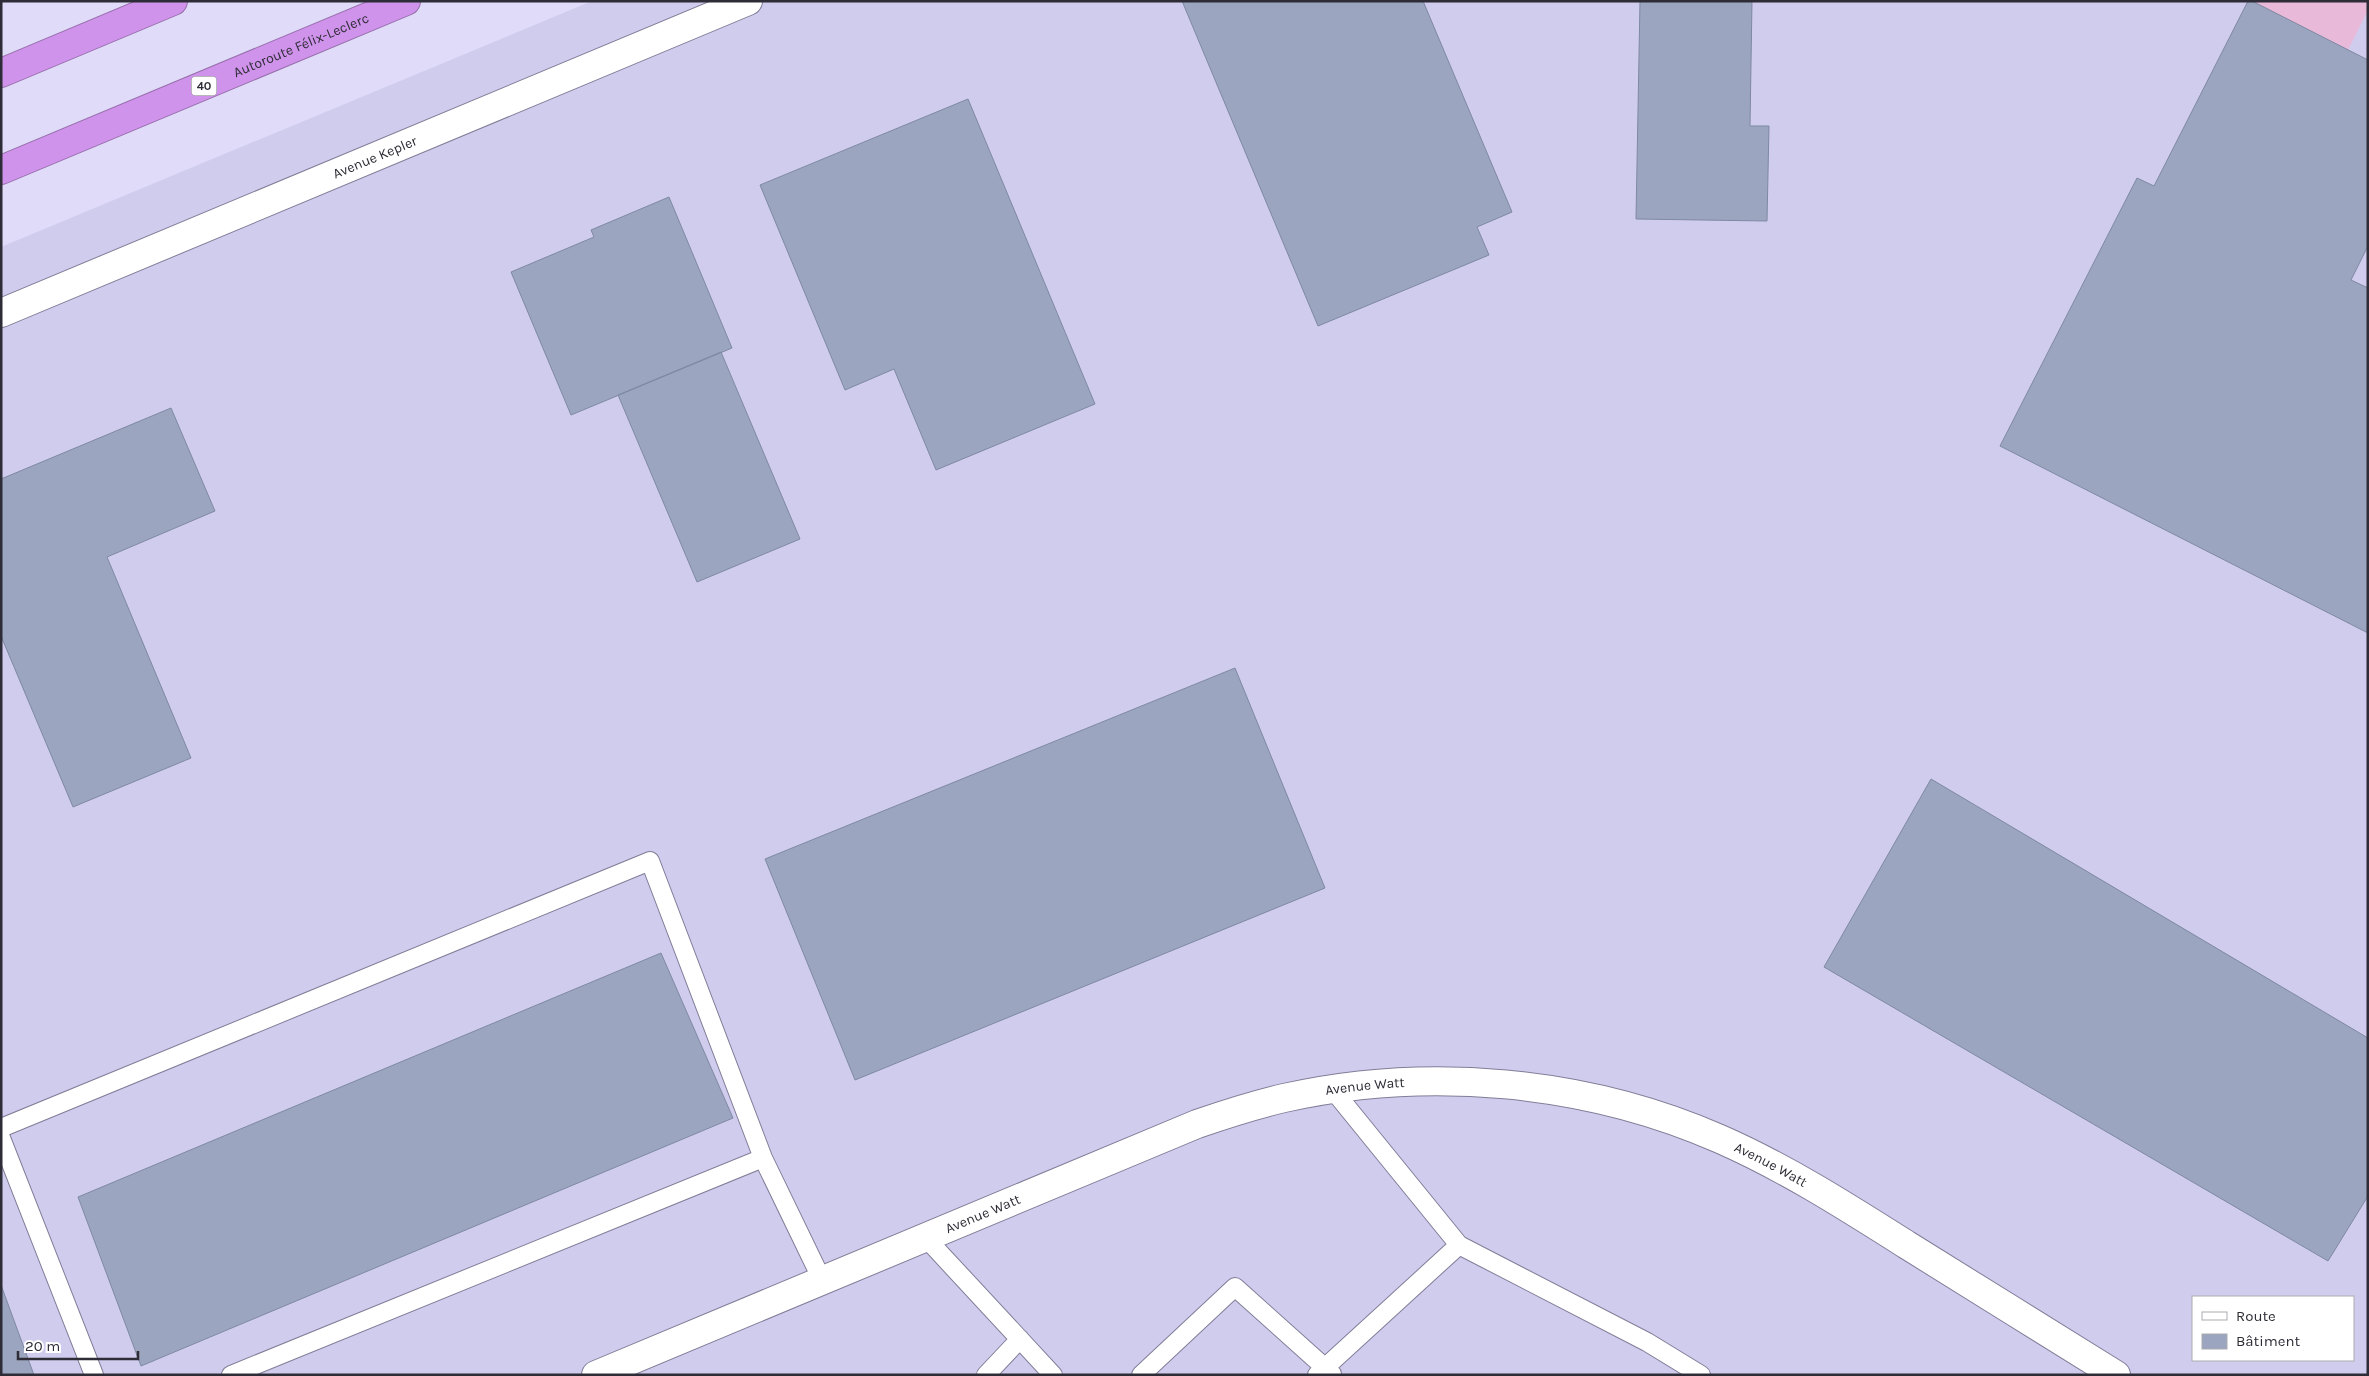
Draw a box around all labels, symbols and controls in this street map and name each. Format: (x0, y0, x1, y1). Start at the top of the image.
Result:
street label: Autoroute Félix-Leclerc (231, 9, 371, 81)
road number: 40 (192, 76, 216, 95)
street label: Avenue Kepler (330, 131, 420, 182)
street label: Avenue Watt (1324, 1074, 1405, 1099)
street label: Avenue Watt (1732, 1138, 1810, 1190)
street label: Avenue Watt (943, 1190, 1023, 1237)
legend (2192, 1296, 2354, 1361)
text: Route (2236, 1307, 2276, 1325)
scale bar (18, 1328, 138, 1360)
text: Bâtiment (2236, 1332, 2300, 1350)
text: 20 m (25, 1337, 60, 1355)

